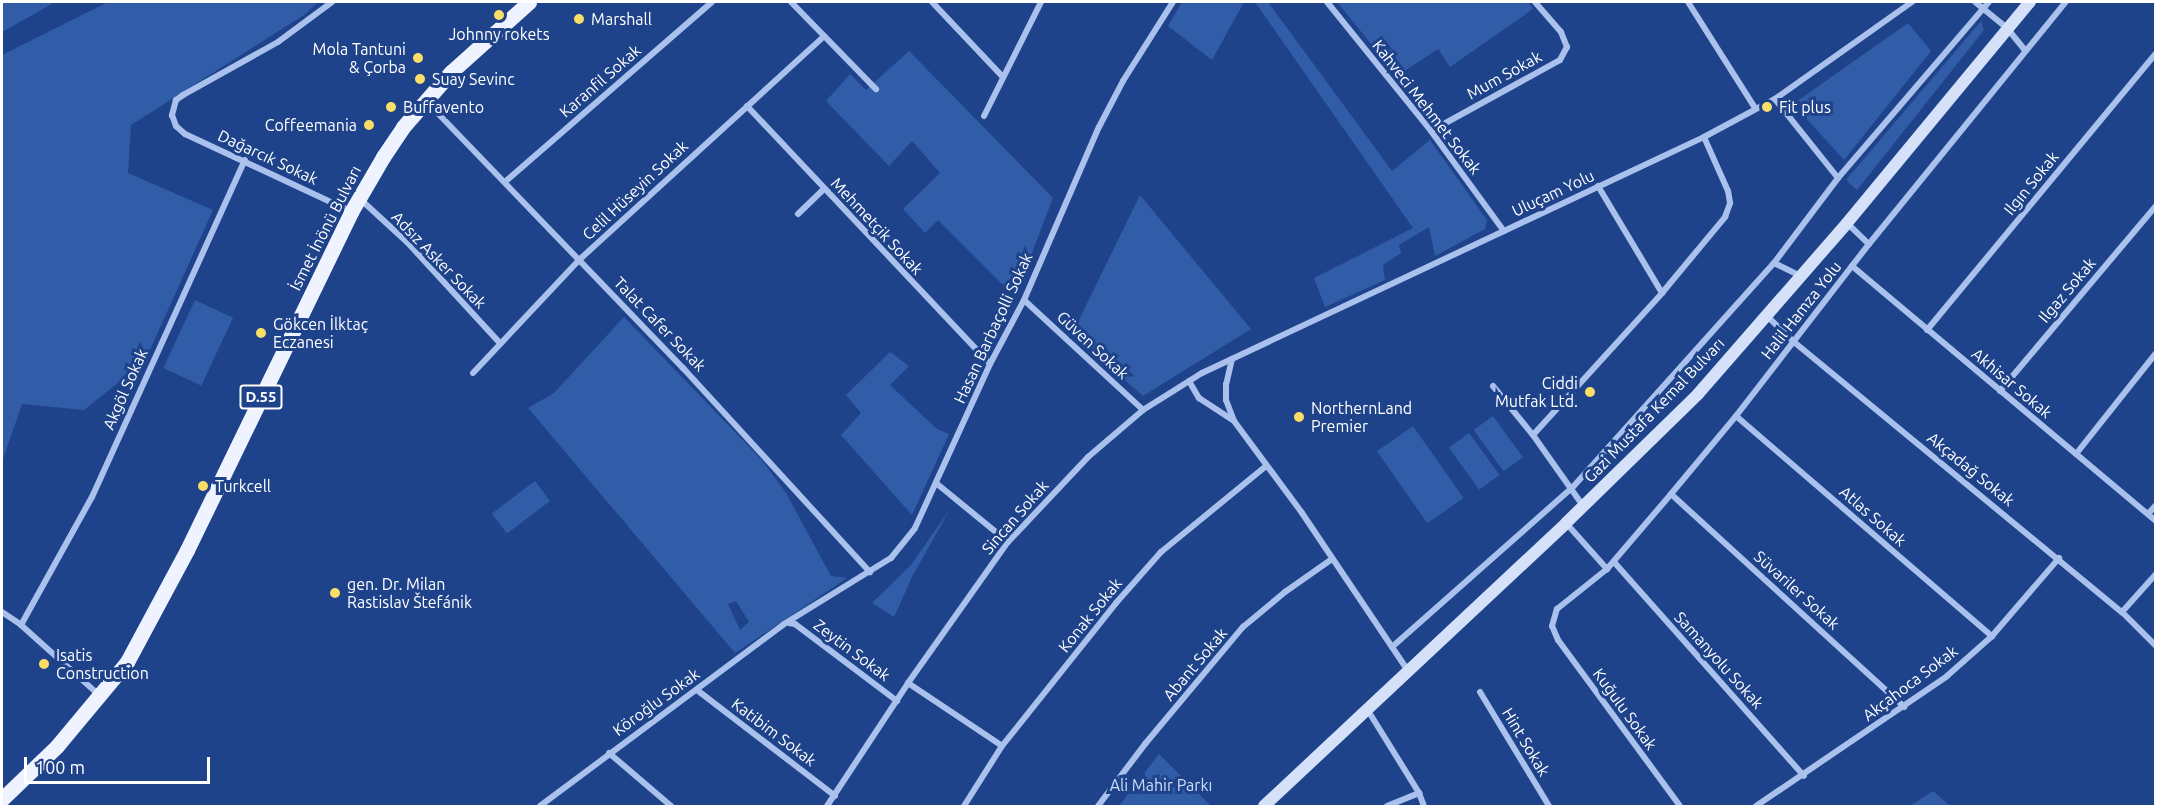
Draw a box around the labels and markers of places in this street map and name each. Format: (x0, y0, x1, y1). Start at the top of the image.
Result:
marker: Johnny rokets (492, 8, 506, 22)
place label: Marshall (591, 9, 652, 29)
marker: Marshall (572, 12, 586, 26)
place label: Johnny rokets (448, 24, 550, 44)
place label: Mola Tantuni & Çorba (313, 39, 406, 77)
marker: Mola Tantuni & Çorba (411, 51, 425, 65)
place label: Suay Sevinc (432, 69, 515, 89)
marker: Suay Sevinc (413, 72, 427, 86)
place label: Buffavento (403, 97, 484, 117)
place label: Fit plus (1779, 97, 1831, 117)
marker: Buffavento (384, 100, 398, 114)
marker: Fit plus (1760, 100, 1774, 114)
place label: Coffeemania (265, 115, 357, 135)
marker: Coffeemania (362, 118, 376, 132)
place label: Gökcen İlktaç Eczanesi (273, 314, 368, 352)
marker: Gökcen İlktaç Eczanesi (254, 326, 268, 340)
place label: Ciddi Mutfak Ltd. (1495, 373, 1578, 411)
marker: Ciddi Mutfak Ltd. (1583, 385, 1597, 399)
place label: NorthernLand Premier (1311, 398, 1412, 436)
marker: NorthernLand Premier (1292, 410, 1306, 424)
place label: Turkcell (215, 476, 271, 496)
marker: Turkcell (196, 479, 210, 493)
place label: gen. Dr. Milan Rastislav Štefánik (347, 574, 472, 612)
marker: gen. Dr. Milan Rastislav Štefánik (328, 586, 342, 600)
place label: Isatis Construction (56, 645, 149, 683)
marker: Isatis Construction (37, 657, 51, 671)

